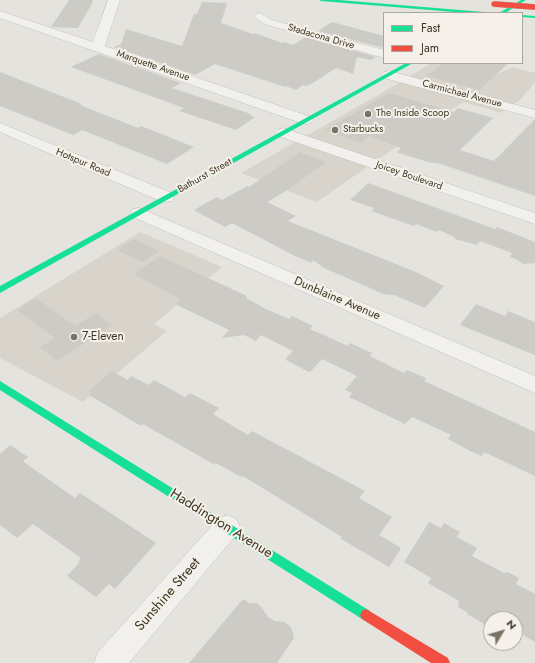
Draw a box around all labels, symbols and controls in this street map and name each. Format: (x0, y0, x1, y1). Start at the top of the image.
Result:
legend (383, 12, 523, 64)
text: Fast (421, 19, 440, 37)
street label: Stadacona Drive (286, 22, 356, 52)
text: Jam (421, 39, 439, 57)
street label: Marquette Avenue (115, 48, 191, 84)
street label: Carmichael Avenue (421, 78, 503, 110)
place label: The Inside Scoop (376, 108, 449, 120)
marker: The Inside Scoop (363, 109, 373, 119)
place label: Starbucks (343, 124, 383, 136)
marker: Starbucks (330, 125, 340, 135)
street label: Hotspur Road (54, 146, 112, 180)
street label: Bathurst Street (176, 156, 234, 196)
street label: Joicey Boulevard (374, 159, 444, 193)
street label: Dunblaine Avenue (292, 274, 382, 324)
place label: 7-Eleven (82, 330, 124, 344)
marker: 7-Eleven (69, 332, 79, 342)
street label: Haddington Avenue (167, 486, 275, 562)
street label: Sunshine Street (132, 555, 204, 635)
north arrow (483, 611, 523, 651)
text: N (503, 616, 521, 633)

